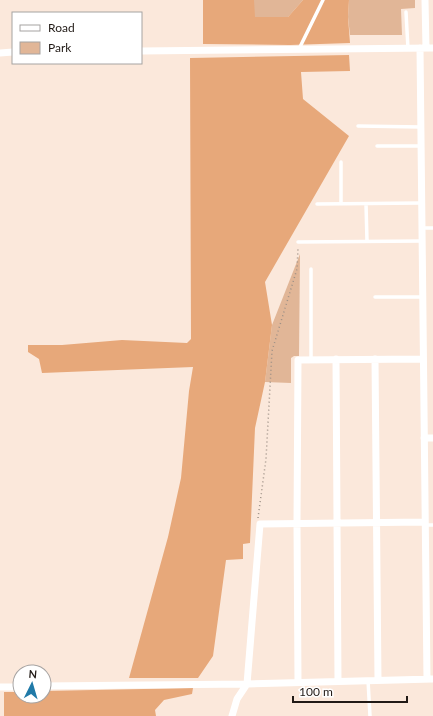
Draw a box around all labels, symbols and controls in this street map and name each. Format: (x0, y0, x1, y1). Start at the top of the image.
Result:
legend (12, 12, 142, 64)
text: Road (48, 20, 75, 35)
text: Park (48, 40, 72, 55)
north arrow (12, 664, 52, 704)
text: N (28, 667, 38, 680)
scale bar (293, 678, 407, 704)
text: 100 m (299, 684, 333, 699)

